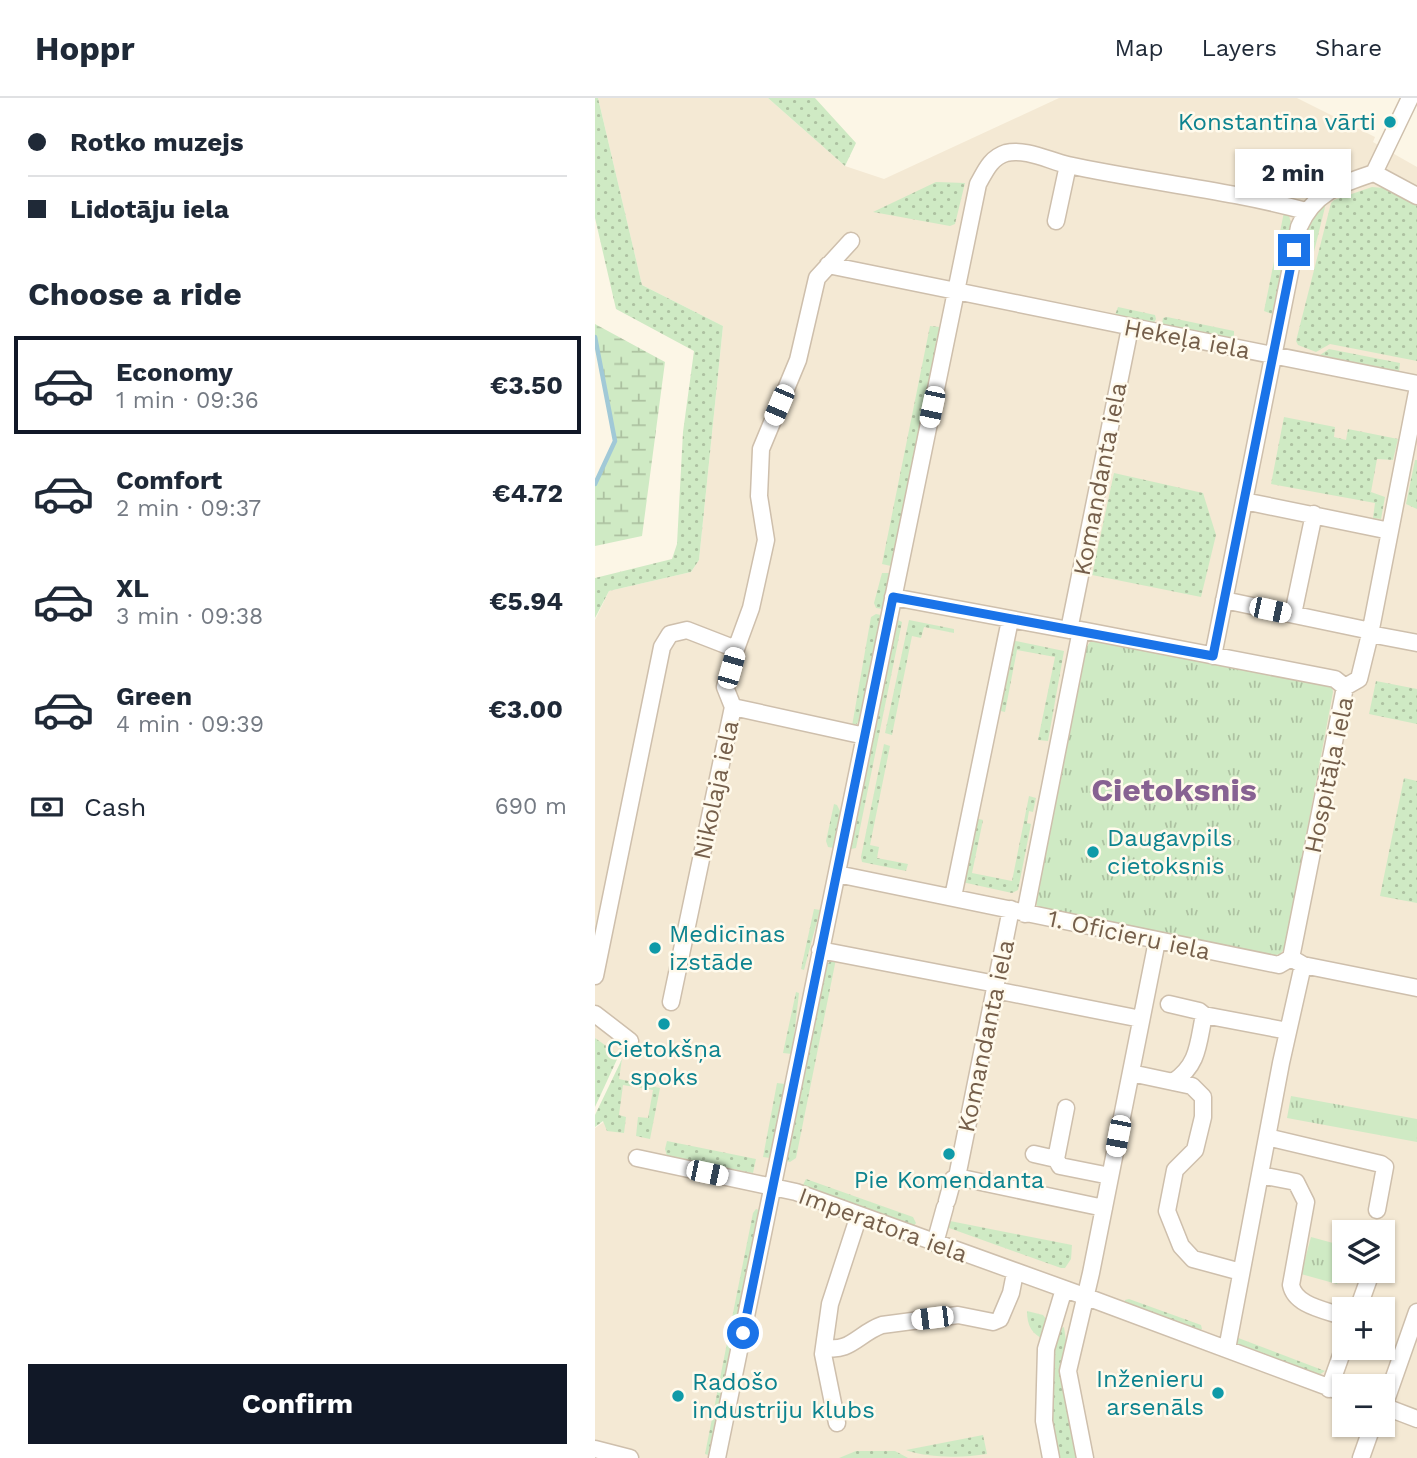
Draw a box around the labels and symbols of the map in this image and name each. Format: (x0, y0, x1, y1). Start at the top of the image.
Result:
place label: Konstantīna vārti (1178, 108, 1376, 136)
marker: Konstantīna vārti (1382, 114, 1398, 130)
callout: 2 min (1236, 149, 1352, 198)
route end (1278, 234, 1310, 266)
street label: Hekeļa iela (1121, 313, 1253, 365)
street label: Komandanta iela (1068, 380, 1132, 578)
car (762, 382, 797, 428)
car (918, 384, 947, 430)
car (1248, 595, 1293, 625)
car (716, 645, 747, 691)
street label: Hospitāļa iela (1299, 694, 1359, 856)
street label: Nikolaja iela (688, 718, 744, 862)
district label: Cietoksnis (1091, 771, 1257, 809)
place label: Daugavpils cietoksnis (1107, 824, 1233, 880)
marker: Daugavpils cietoksnis (1085, 844, 1101, 860)
street label: 1. Oficieru iela (1045, 904, 1213, 966)
place label: Medicīnas izstāde (669, 920, 786, 976)
street label: Komandanta iela (952, 937, 1020, 1135)
marker: Medicīnas izstāde (647, 940, 663, 956)
marker: Cietokšņa spoks (656, 1016, 672, 1032)
place label: Cietokšņa spoks (606, 1035, 722, 1091)
car (1104, 1113, 1133, 1159)
marker: Pie Komendanta (941, 1146, 957, 1162)
car (685, 1158, 730, 1188)
place label: Pie Komendanta (854, 1166, 1044, 1194)
street label: Imperatora iela (795, 1181, 971, 1269)
car (910, 1305, 955, 1331)
route start (727, 1317, 759, 1349)
place label: Inženieru arsenāls (1096, 1365, 1204, 1421)
place label: Radošo industriju klubs (692, 1368, 875, 1424)
marker: Inženieru arsenāls (1210, 1385, 1226, 1401)
marker: Radošo industriju klubs (670, 1388, 686, 1404)

